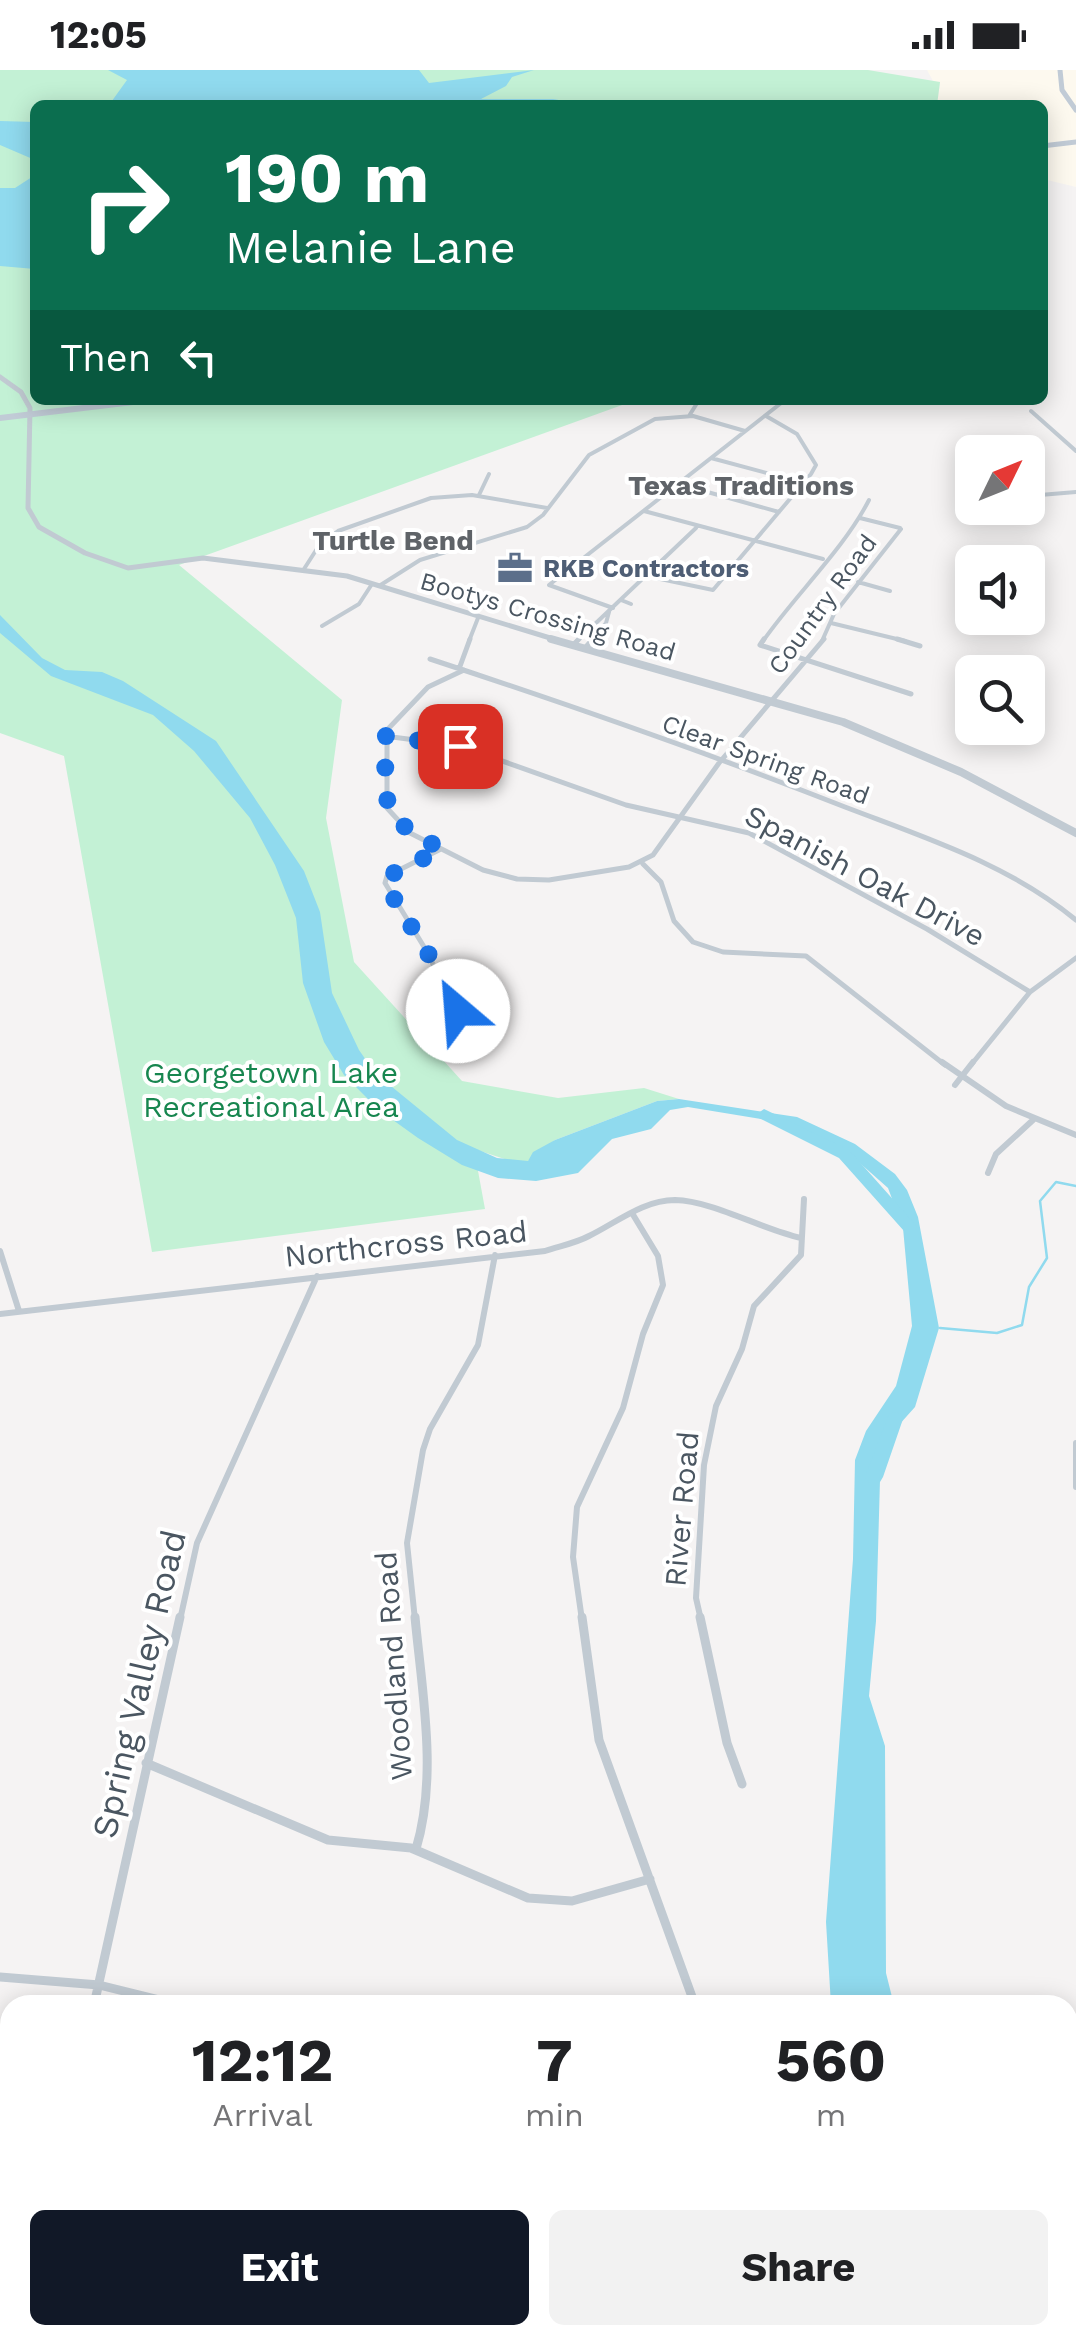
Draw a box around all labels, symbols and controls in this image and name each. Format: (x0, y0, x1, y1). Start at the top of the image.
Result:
text: 12:05 (50, 13, 147, 57)
text: 190 m (225, 137, 429, 219)
icon: right (60, 140, 190, 270)
text: Melanie Lane (225, 221, 516, 274)
icon: left (171, 330, 226, 385)
text: Then (60, 336, 151, 380)
north arrow (955, 435, 1045, 525)
map controls (955, 435, 1045, 745)
district label: Texas Traditions (628, 469, 854, 502)
district label: Turtle Bend (312, 524, 474, 557)
street label: Country Road (762, 529, 883, 680)
button: sound (955, 545, 1045, 635)
office icon: RKB Contractors (496, 549, 534, 587)
place label: RKB Contractors (543, 554, 749, 583)
street label: Bootys Crossing Road (417, 566, 679, 667)
button: search (955, 655, 1045, 745)
pin (418, 704, 503, 789)
street label: Clear Spring Road (658, 709, 873, 810)
icon: arrive (433, 719, 488, 774)
street label: Spanish Oak Drive (739, 798, 991, 954)
position arrow (406, 959, 510, 1063)
park label: Georgetown Lake Recreational Area (143, 1055, 399, 1124)
street label: Northcross Road (283, 1213, 529, 1274)
street label: River Road (657, 1430, 706, 1588)
street label: Spring Valley Road (83, 1526, 195, 1842)
street label: Woodland Road (368, 1550, 419, 1782)
text: 12:12 (192, 2025, 333, 2096)
text: 7 (536, 2025, 573, 2096)
text: 560 (776, 2025, 886, 2096)
text: Arrival (213, 2096, 312, 2134)
text: min (525, 2096, 584, 2134)
text: m (816, 2096, 846, 2134)
button: Exit (30, 2210, 529, 2325)
button: Share (549, 2210, 1048, 2325)

